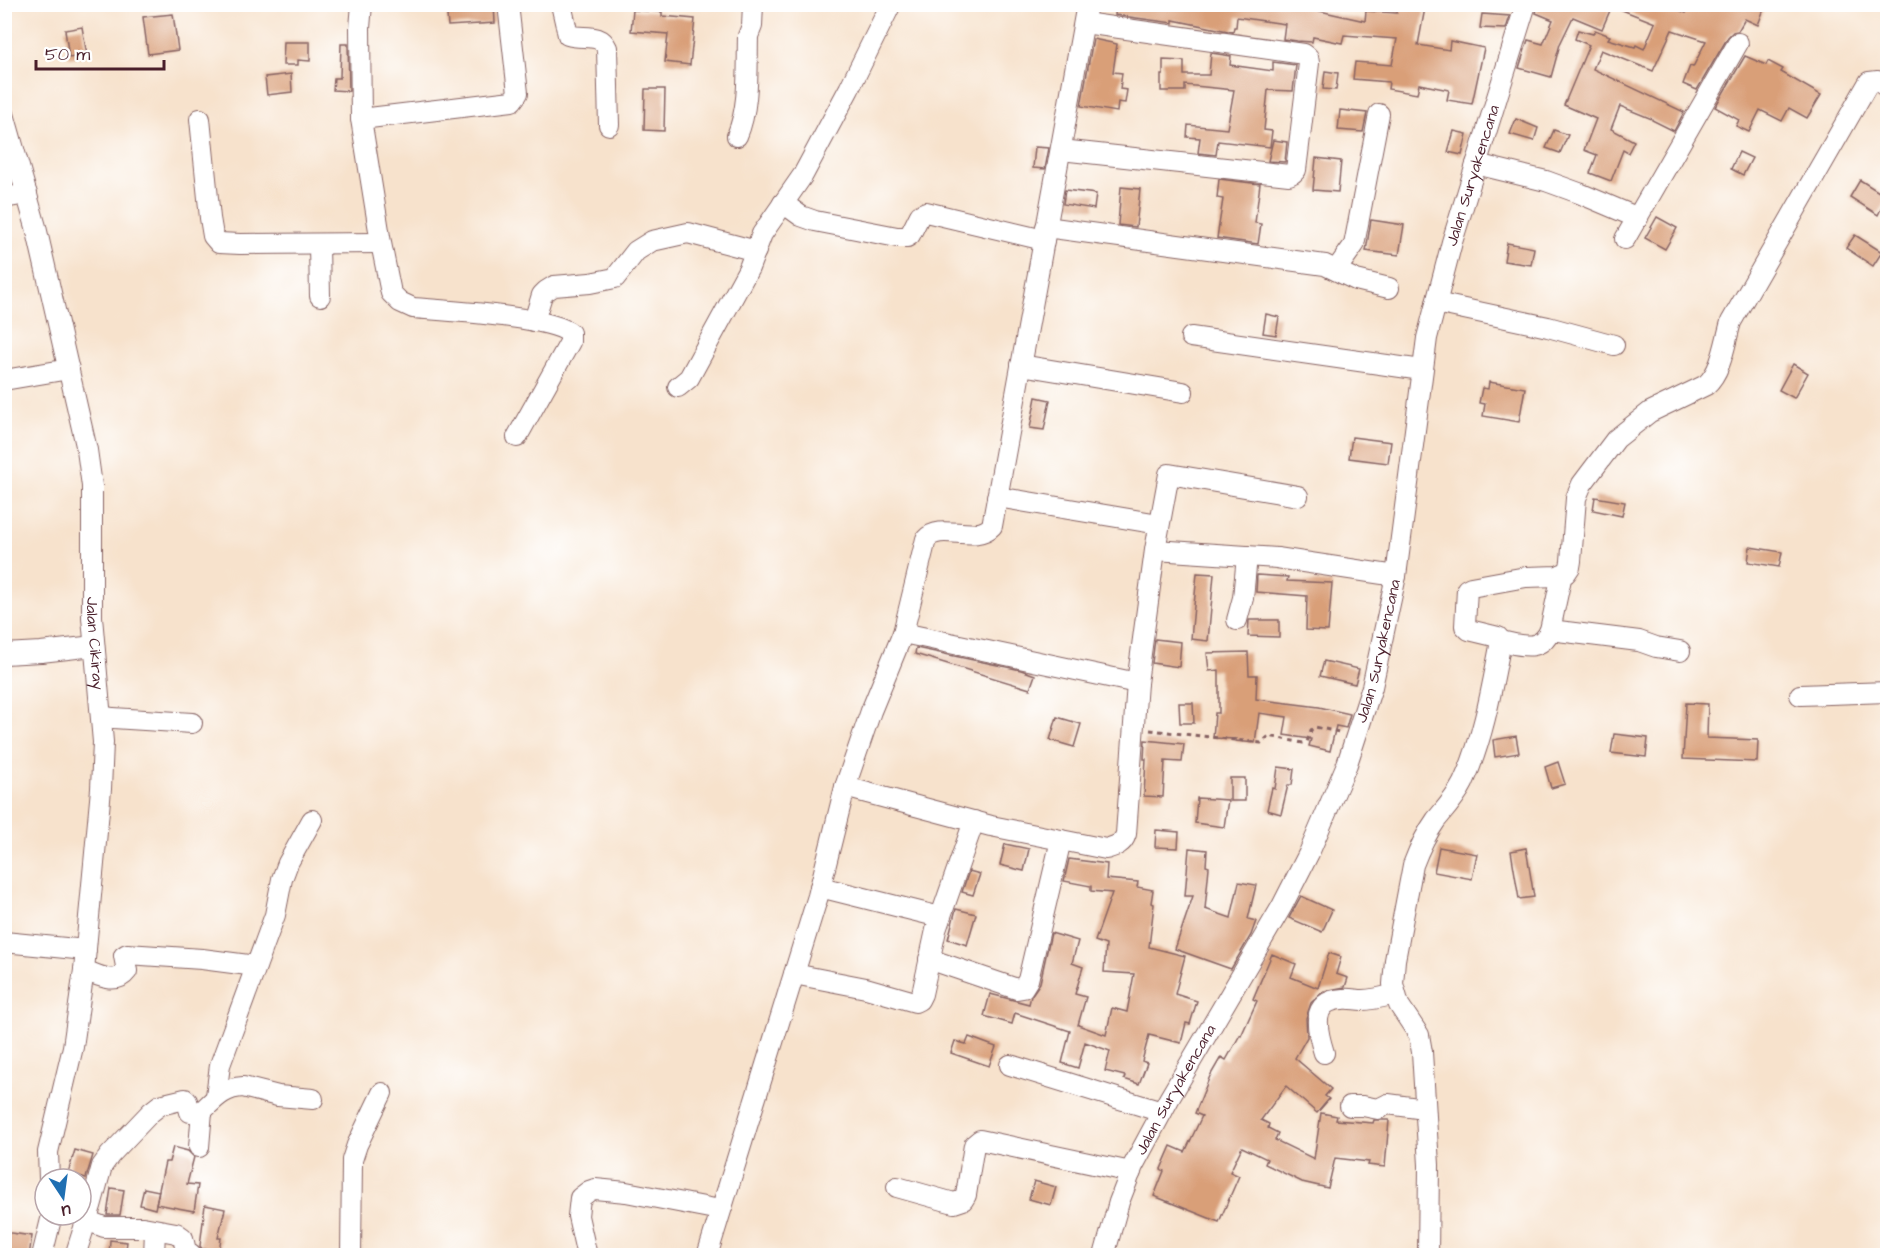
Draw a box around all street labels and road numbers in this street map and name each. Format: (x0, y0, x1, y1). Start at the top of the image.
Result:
street label: Jalan Suryakencana (1440, 102, 1505, 249)
street label: Jalan Suryakencana (1350, 577, 1406, 726)
street label: Jalan Cikiray (81, 597, 109, 691)
street label: Jalan Suryakencana (1130, 1020, 1221, 1159)

